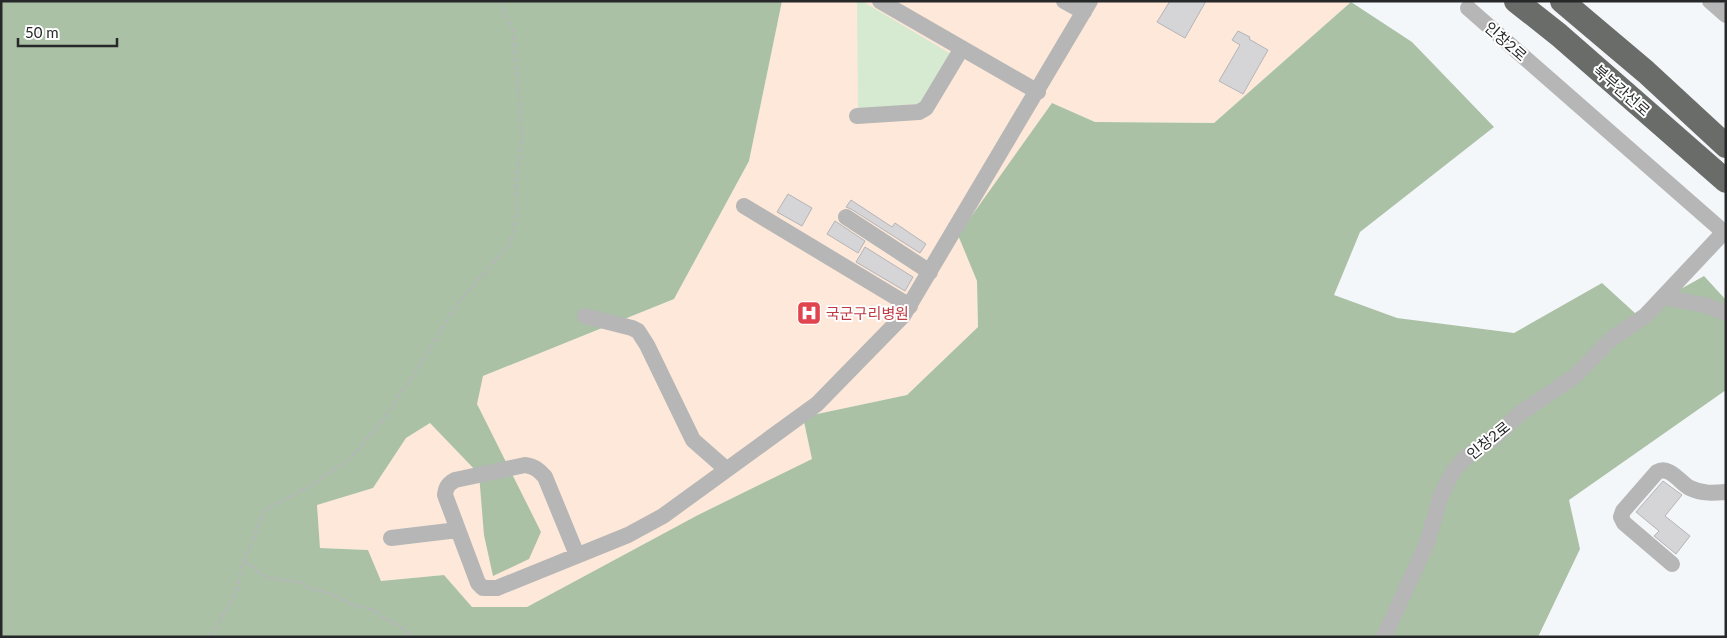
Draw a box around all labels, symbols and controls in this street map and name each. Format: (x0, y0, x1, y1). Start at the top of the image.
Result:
scale bar (18, 15, 116, 47)
street label: 인창2로 (1481, 18, 1531, 64)
text: 50 m (25, 23, 59, 41)
street label: 북부간선로 (1590, 61, 1654, 119)
hospital icon: 국군구리병원 (796, 300, 822, 326)
place label: 국군구리병원 (826, 304, 909, 322)
street label: 인창2로 (1463, 417, 1513, 463)

